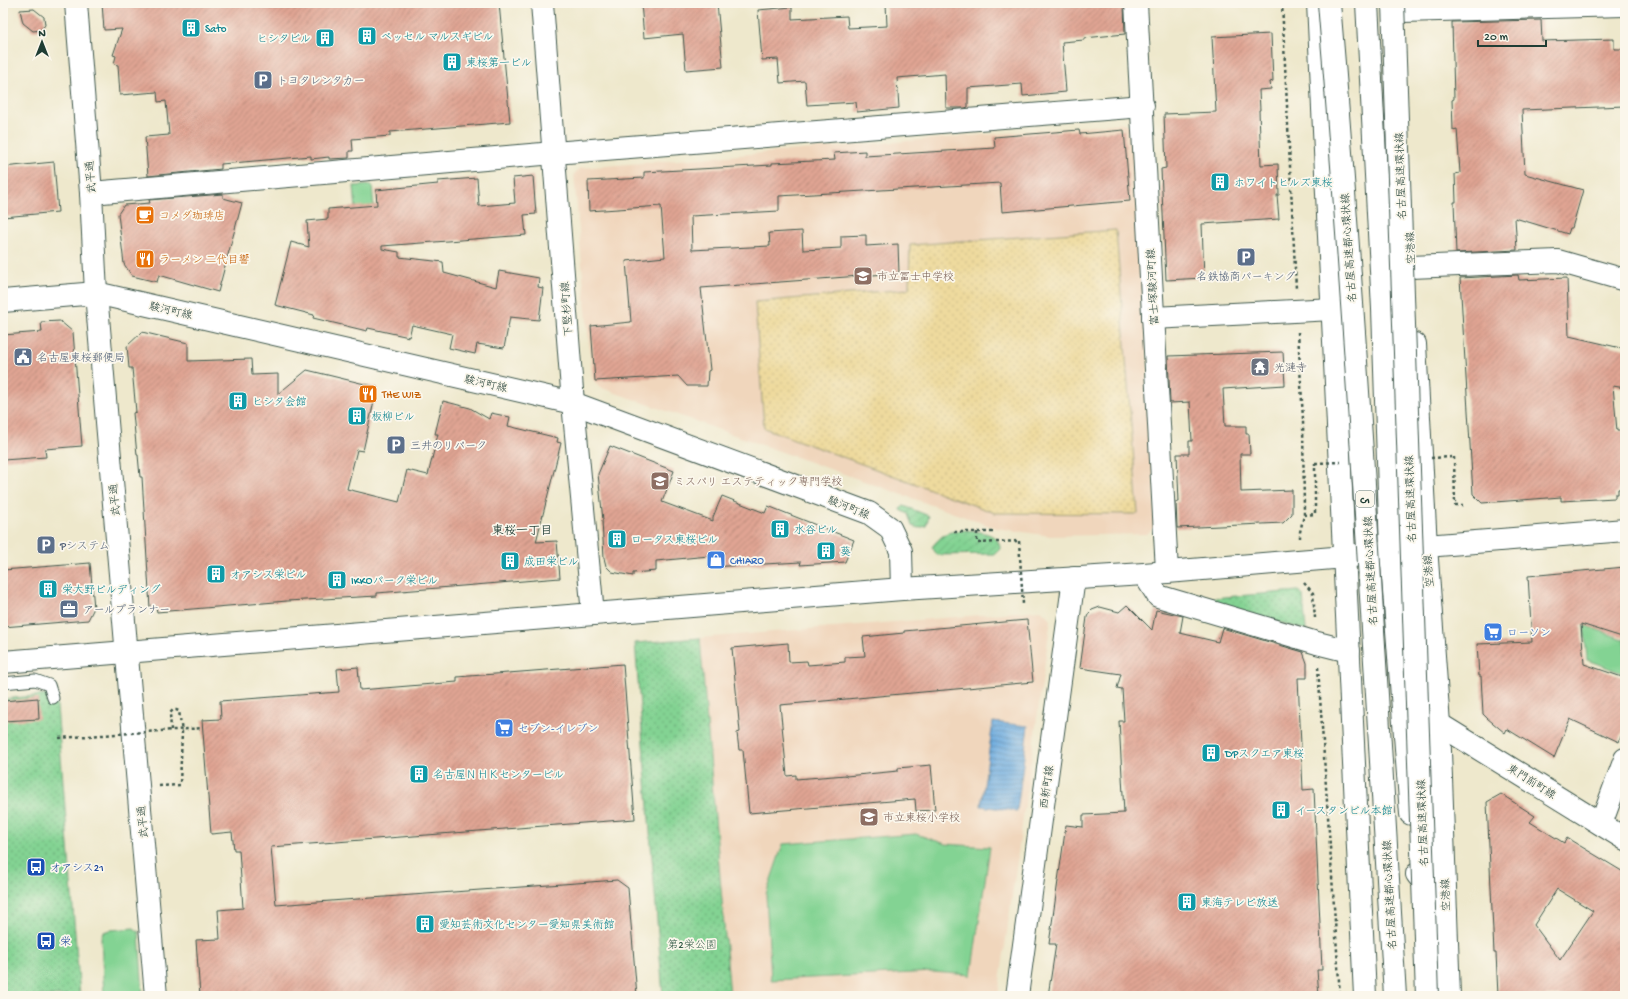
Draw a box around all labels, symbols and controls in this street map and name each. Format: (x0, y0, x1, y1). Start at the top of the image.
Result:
building icon: Sato (180, 17, 202, 39)
north arrow (22, 22, 62, 62)
scale bar (1478, 22, 1546, 48)
place label: Sato (205, 24, 227, 36)
building icon: ベッセル マルスギビル (356, 25, 378, 47)
building icon: ヒシタビル (314, 27, 336, 49)
text: N (38, 28, 46, 40)
text: 20 m (1484, 31, 1509, 45)
place label: ベッセル マルスギビル (381, 32, 494, 44)
place label: ヒシタビル (257, 34, 311, 46)
building icon: 東桜第一ビル (441, 51, 463, 73)
place label: 東桜第一ビル (466, 57, 532, 70)
parking icon: トヨタレンタカー (252, 69, 274, 91)
place label: トヨタレンタカー (277, 76, 365, 88)
street label: 名古屋高速環状線 (1393, 132, 1410, 220)
street label: 武平通 (84, 160, 99, 194)
building icon: ホワイトヒルズ東桜 (1209, 171, 1231, 193)
place label: ホワイトヒルズ東桜 (1234, 177, 1333, 190)
street label: 名古屋高速都心環状線 (1339, 193, 1360, 303)
cafe icon: コメダ珈琲店 (134, 204, 156, 226)
place label: コメダ珈琲店 (159, 210, 225, 223)
street label: 空港線 (1404, 231, 1419, 265)
parking icon: 名鉄協商パーキング (1235, 246, 1257, 268)
restaurant icon: ラーメン 二代目響 (134, 248, 156, 270)
street label: 富士塚駿河町線 (1145, 248, 1162, 326)
place label: ラーメン 二代目響 (159, 254, 250, 267)
school or university icon: 市立冨士中学校 (852, 265, 874, 287)
place label: 市立冨士中学校 (877, 271, 954, 284)
place label: 名鉄協商パーキング (1197, 271, 1296, 284)
street label: 下竪杉町線 (559, 281, 576, 337)
street label: 駿河町線 (148, 300, 194, 323)
public building icon: 名古屋東桜郵便局 (12, 346, 34, 368)
place label: 名古屋東桜郵便局 (37, 352, 125, 365)
temple icon: 光漣寺 (1249, 356, 1271, 378)
place label: 光漣寺 (1274, 362, 1307, 375)
street label: 駿河町線 (463, 373, 509, 396)
restaurant icon: THE WIZ (357, 383, 379, 405)
building icon: ヒシタ会館 (227, 390, 249, 412)
place label: THE WIZ (381, 390, 422, 402)
place label: ヒシタ会館 (252, 396, 307, 409)
building icon: 板柳ビル (346, 405, 368, 427)
place label: 板柳ビル (371, 411, 415, 424)
parking icon: 三井のリパーク (385, 434, 407, 456)
place label: 三井のリパーク (410, 440, 487, 453)
street label: 名古屋高速環状線 (1403, 455, 1420, 543)
school or university icon: ミスパリ エステティック専門学校 (649, 470, 671, 492)
place label: ミスパリ エステティック専門学校 (674, 476, 842, 489)
street label: 武平通 (108, 483, 123, 517)
road number: C1 (1356, 491, 1374, 507)
street label: 駿河町線 (826, 494, 871, 523)
street label: 名古屋高速都心環状線 (1362, 516, 1381, 626)
building icon: 水谷ビル (769, 518, 791, 540)
district label: 東桜一丁目 (492, 524, 552, 539)
place label: 水谷ビル (794, 524, 838, 537)
building icon: ロータス東桜ビル (606, 528, 628, 550)
parking icon: Pシステム (35, 534, 57, 556)
place label: ロータス東桜ビル (631, 534, 718, 547)
building icon: 葵 (815, 540, 837, 562)
place label: Pシステム (59, 541, 110, 553)
place label: 葵 (840, 546, 851, 559)
shop icon: CHIARO (705, 549, 727, 571)
building icon: 成田栄ビル (499, 550, 521, 572)
street label: 空港線 (1422, 554, 1437, 588)
place label: 成田栄ビル (524, 556, 579, 569)
place label: CHIARO (730, 556, 764, 568)
building icon: オアシス栄ビル (205, 563, 227, 585)
place label: オアシス栄ビル (230, 569, 307, 582)
building icon: IKKOパーク栄ビル (326, 569, 348, 591)
place label: IKKOパーク栄ビル (351, 575, 438, 588)
building icon: 栄大野ビルディング (37, 578, 59, 600)
place label: 栄大野ビルディング (62, 584, 161, 597)
office icon: アールプランナー (58, 598, 80, 620)
place label: アールプランナー (83, 604, 170, 617)
supermarket icon: ローソン (1482, 621, 1504, 643)
place label: ローソン (1507, 628, 1551, 640)
supermarket icon: セブン-イレブン (493, 717, 515, 739)
place label: セブン-イレブン (518, 723, 598, 736)
building icon: DPスクエア東桜 (1200, 742, 1222, 764)
place label: DPスクエア東桜 (1224, 748, 1304, 761)
street label: 東門前町線 (1504, 762, 1558, 802)
building icon: 名古屋ＮＨＫセンタービル (408, 763, 430, 785)
street label: 西新町線 (1038, 765, 1057, 810)
place label: 名古屋ＮＨＫセンタービル (433, 769, 564, 782)
street label: 名古屋高速環状線 (1415, 779, 1432, 867)
building icon: イースタンビル本館 (1270, 799, 1292, 821)
street label: 武平通 (136, 805, 151, 839)
place label: イースタンビル本館 (1295, 805, 1392, 818)
school or university icon: 市立東桜小学校 (858, 806, 880, 828)
place label: 市立東桜小学校 (883, 812, 960, 825)
street label: 名古屋高速都心環状線 (1381, 840, 1400, 950)
bus stop icon: オアシス21 (25, 856, 47, 878)
place label: オアシス21 (50, 863, 104, 875)
street label: 空港線 (1439, 878, 1454, 912)
building icon: 東海テレビ放送 (1176, 891, 1198, 913)
place label: 東海テレビ放送 (1201, 897, 1278, 910)
building icon: 愛知芸術文化センター愛知県美術館 (414, 913, 436, 935)
place label: 愛知芸術文化センター愛知県美術館 (439, 919, 615, 932)
bus stop icon: 栄 (35, 930, 57, 952)
place label: 栄 (60, 936, 71, 949)
park label: 第2栄公園 (667, 939, 717, 952)

